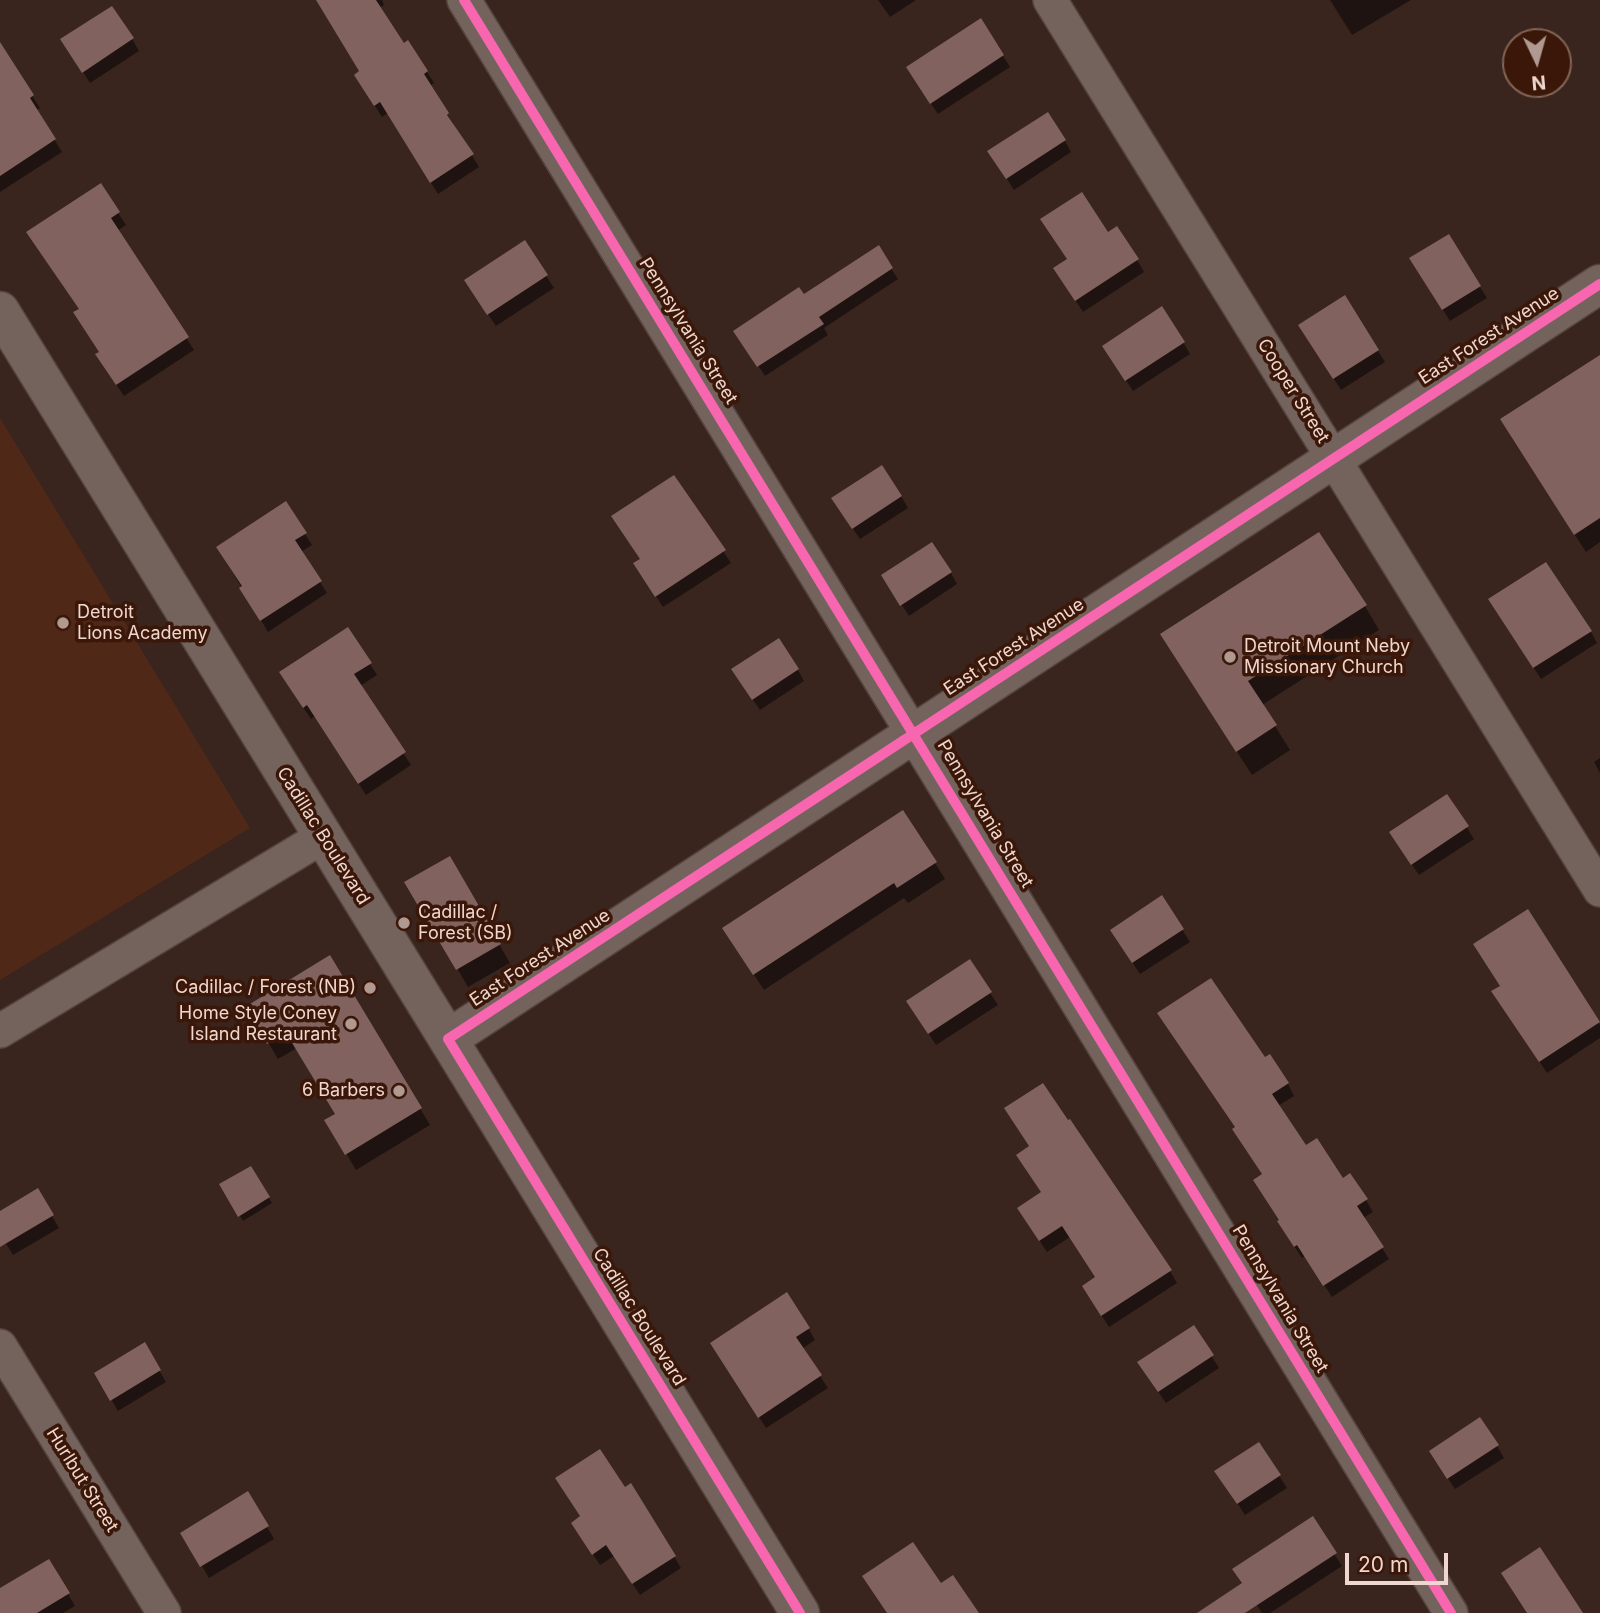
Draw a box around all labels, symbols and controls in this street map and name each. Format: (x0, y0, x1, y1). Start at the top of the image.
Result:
north arrow (1502, 28, 1572, 98)
text: N (1530, 70, 1547, 95)
street label: Pennsylvania Street (634, 254, 742, 408)
street label: East Forest Avenue (1415, 283, 1563, 389)
street label: Cooper Street (1252, 335, 1334, 447)
street label: East Forest Avenue (940, 594, 1088, 700)
place label: Detroit Lions Academy (77, 602, 208, 644)
marker: Detroit Lions Academy (55, 615, 71, 631)
place label: Detroit Mount Neby Missionary Church (1244, 636, 1410, 678)
marker: Detroit Mount Neby Missionary Church (1222, 649, 1238, 665)
street label: Pennsylvania Street (932, 736, 1038, 892)
street label: Cadillac Boulevard (272, 763, 374, 909)
place label: Cadillac / Forest (SB) (418, 902, 513, 944)
street label: East Forest Avenue (466, 905, 614, 1011)
marker: Cadillac / Forest (SB) (396, 915, 412, 931)
place label: Cadillac / Forest (NB) (175, 977, 356, 999)
marker: Cadillac / Forest (NB) (362, 980, 378, 996)
place label: Home Style Coney Island Restaurant (179, 1003, 337, 1046)
marker: Home Style Coney Island Restaurant (343, 1016, 359, 1032)
place label: 6 Barbers (302, 1080, 385, 1102)
marker: 6 Barbers (391, 1083, 407, 1099)
street label: Pennsylvania Street (1227, 1221, 1333, 1377)
street label: Cadillac Boulevard (588, 1244, 690, 1390)
street label: Hurlbut Street (41, 1424, 123, 1536)
scale bar (1348, 1540, 1451, 1584)
text: 20 m (1358, 1552, 1408, 1577)

